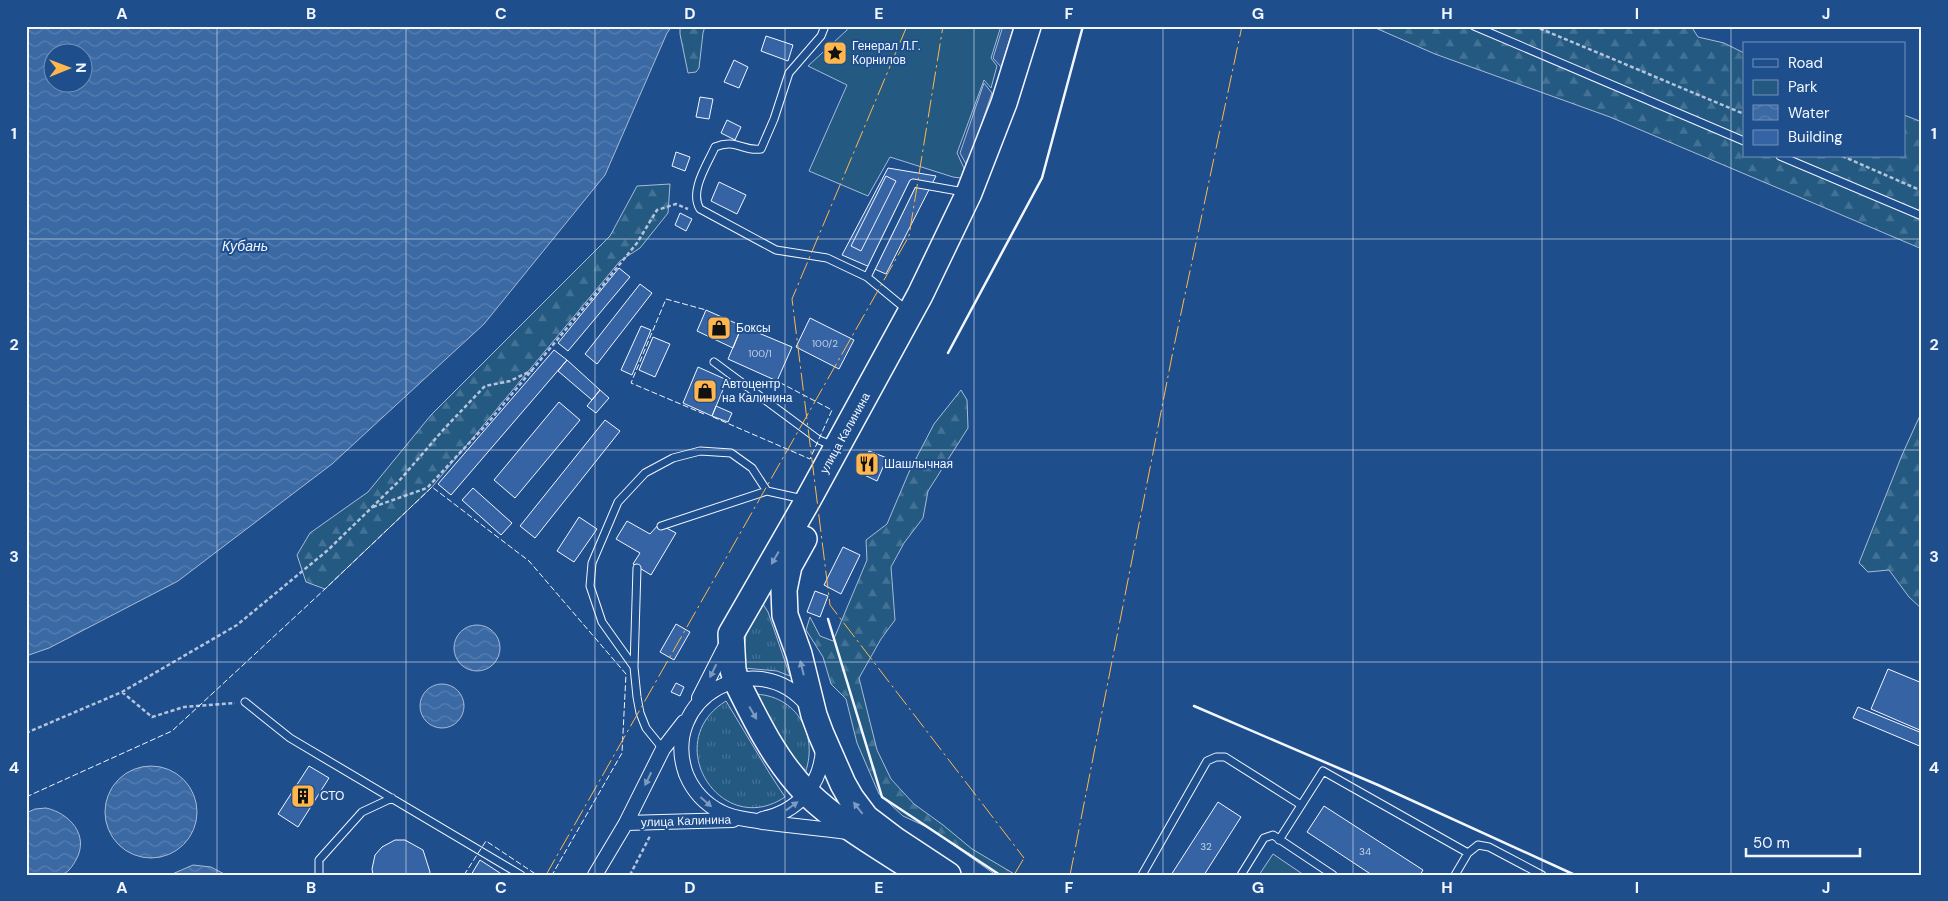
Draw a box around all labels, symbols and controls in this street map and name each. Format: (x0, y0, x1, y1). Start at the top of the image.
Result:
text: A (116, 3, 128, 24)
text: B (306, 3, 316, 24)
text: C (495, 3, 507, 24)
text: D (684, 3, 696, 24)
text: E (874, 3, 884, 24)
text: F (1065, 3, 1074, 24)
text: G (1252, 3, 1264, 24)
text: H (1441, 3, 1453, 24)
text: I (1635, 3, 1639, 24)
text: J (1822, 3, 1830, 24)
place label: Генерал Л.Г. Корнилов (852, 38, 920, 68)
place icon: Генерал Л.Г. Корнилов (822, 40, 848, 66)
north arrow (42, 42, 92, 92)
legend (1743, 42, 1906, 158)
text: Road (1788, 53, 1823, 73)
text: N (72, 63, 90, 73)
text: Park (1788, 77, 1818, 97)
text: Water (1788, 103, 1830, 123)
text: 1 (11, 123, 17, 144)
text: 1 (1931, 123, 1937, 144)
text: Building (1788, 127, 1843, 147)
water label: Кубань (222, 237, 268, 255)
shop icon: Боксы (706, 315, 732, 341)
place label: Боксы (736, 320, 771, 336)
text: 2 (9, 334, 19, 355)
text: 2 (1929, 334, 1939, 355)
house number: 100/2 (812, 337, 838, 350)
house number: 100/1 (748, 347, 772, 360)
place label: Автоцентр на Калинина (722, 376, 793, 406)
shop icon: Автоцентр на Калинина (692, 378, 718, 404)
street label: улица Калинина (816, 389, 874, 476)
restaurant icon: Шашлычная (854, 451, 880, 477)
place label: Шашлычная (884, 456, 953, 472)
text: 3 (9, 546, 19, 567)
text: 3 (1929, 546, 1939, 567)
one-way arrow (771, 550, 779, 565)
one-way arrow (798, 660, 806, 675)
one-way arrow (708, 664, 717, 679)
one-way arrow (748, 706, 757, 720)
text: 4 (9, 757, 19, 778)
text: 4 (1929, 757, 1939, 778)
one-way arrow (644, 771, 652, 786)
building icon: СТО (290, 783, 316, 809)
place label: СТО (320, 788, 344, 804)
one-way arrow (700, 796, 713, 807)
one-way arrow (785, 801, 799, 811)
one-way arrow (853, 802, 864, 815)
street label: улица Калинина (641, 811, 732, 831)
scale bar (1746, 826, 1859, 858)
text: 50 m (1753, 833, 1790, 853)
house number: 32 (1200, 840, 1212, 853)
house number: 34 (1359, 845, 1371, 858)
text: A (116, 877, 128, 898)
text: B (306, 877, 316, 898)
text: C (495, 877, 507, 898)
text: D (684, 877, 696, 898)
text: E (874, 877, 884, 898)
text: F (1065, 877, 1074, 898)
text: G (1252, 877, 1264, 898)
text: H (1441, 877, 1453, 898)
text: I (1635, 877, 1639, 898)
text: J (1822, 877, 1830, 898)

